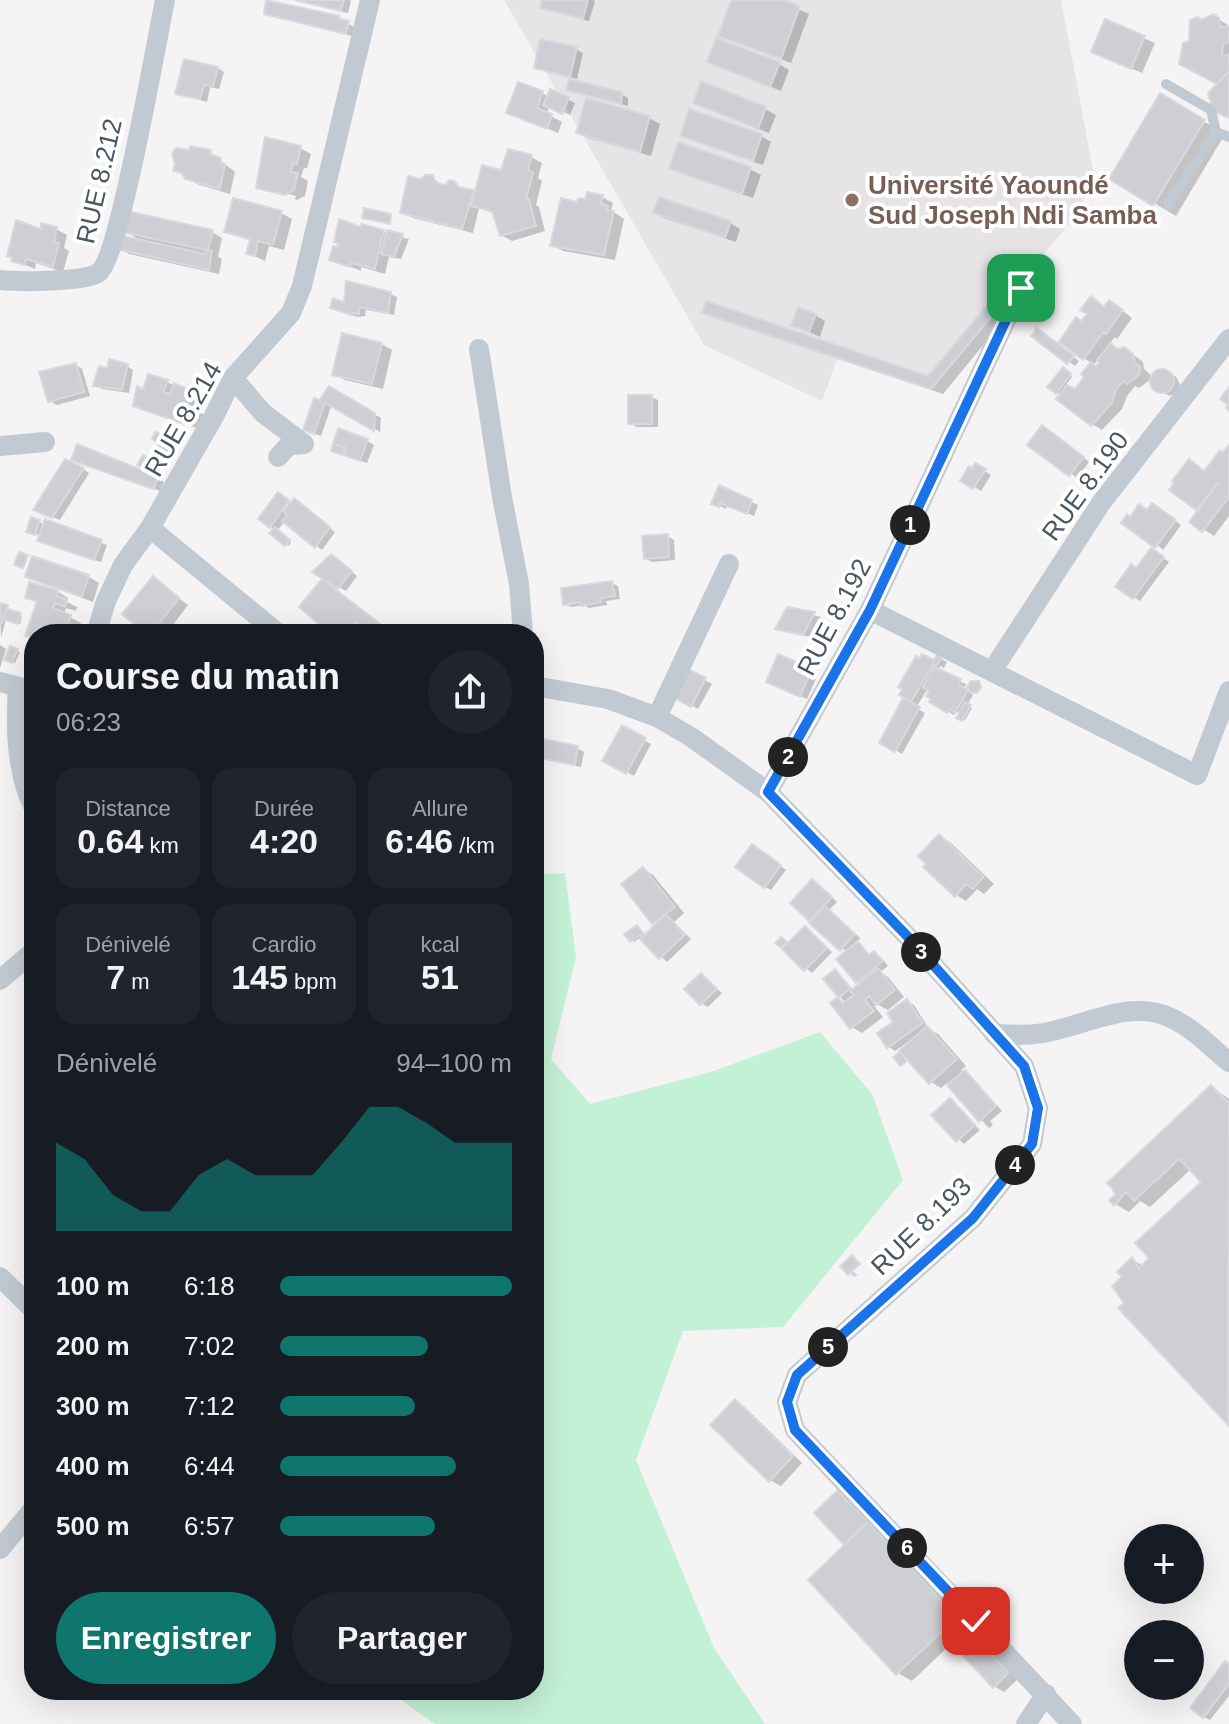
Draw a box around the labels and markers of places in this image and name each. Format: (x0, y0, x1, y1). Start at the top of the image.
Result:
place label: Université Yaoundé Sud Joseph Ndi Samba (868, 170, 1157, 230)
marker: Université Yaoundé Sud Joseph Ndi Samba (843, 191, 861, 209)
pin (987, 254, 1055, 322)
pin: 1 (890, 505, 930, 545)
pin: 2 (768, 737, 808, 777)
pin: 3 (901, 932, 941, 972)
pin: 4 (995, 1145, 1035, 1185)
pin: 5 (808, 1327, 848, 1367)
pin: 6 (887, 1528, 927, 1568)
pin (942, 1587, 1010, 1655)

